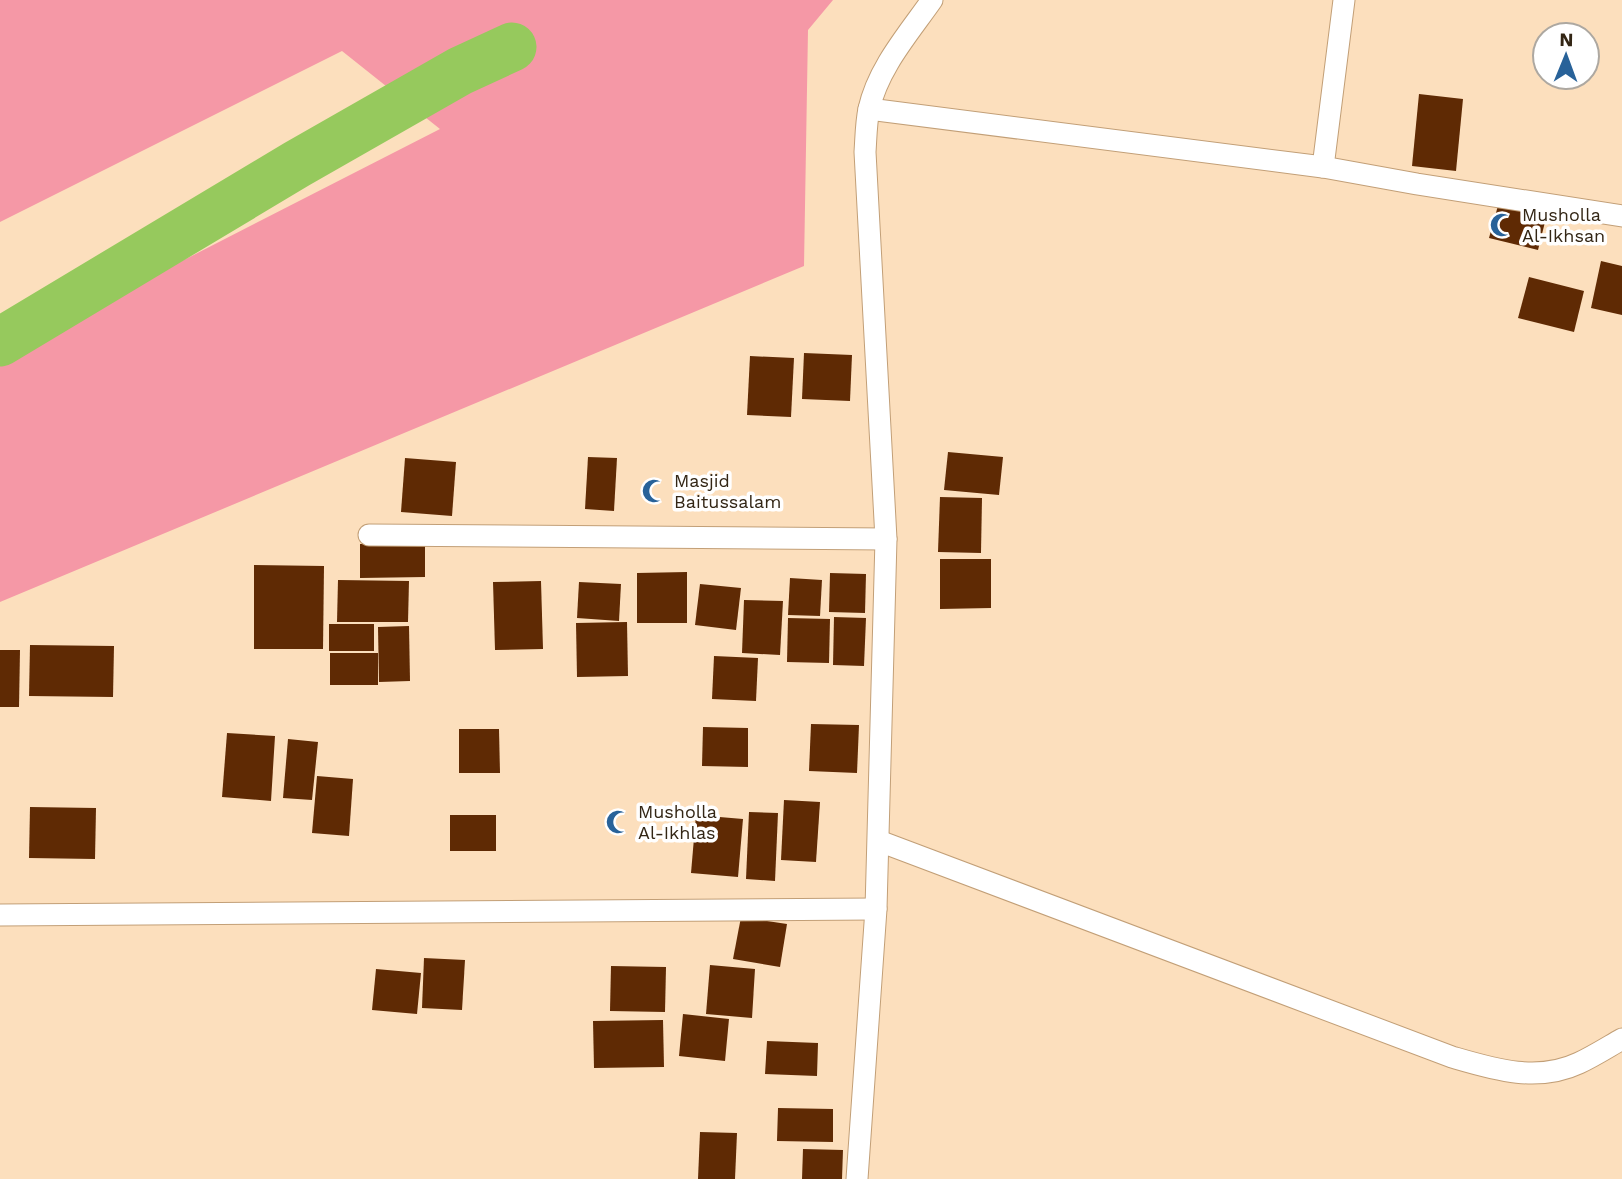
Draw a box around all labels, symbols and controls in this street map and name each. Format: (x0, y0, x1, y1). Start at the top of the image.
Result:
north arrow (1531, 21, 1601, 91)
text: N (1559, 28, 1574, 51)
place label: Musholla Al-Ikhsan (1522, 204, 1605, 246)
mosque icon: Musholla Al-Ikhsan (1488, 211, 1516, 239)
place label: Masjid Baitussalam (674, 470, 781, 512)
mosque icon: Masjid Baitussalam (640, 477, 668, 505)
place label: Musholla Al-Ikhlas (638, 801, 717, 843)
mosque icon: Musholla Al-Ikhlas (604, 808, 632, 836)

